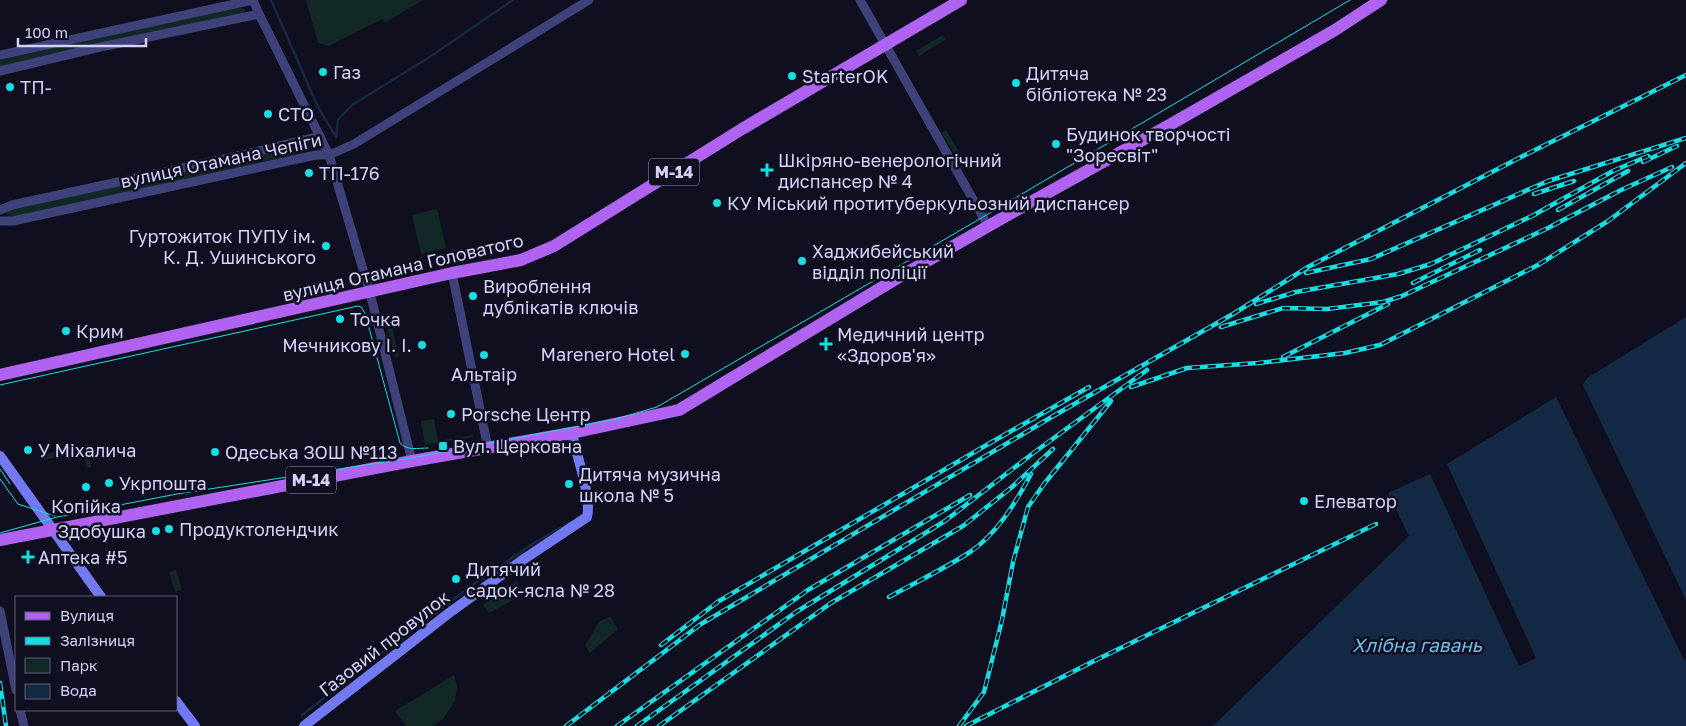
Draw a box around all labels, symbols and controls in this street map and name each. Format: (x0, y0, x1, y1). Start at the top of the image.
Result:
scale bar (18, 15, 145, 47)
text: 100 m (25, 23, 68, 41)
place label: Газ (333, 61, 361, 83)
place label: Дитяча бібліотека № 23 (1026, 62, 1167, 105)
place label: StarterOK (802, 65, 888, 87)
marker: Газ (317, 66, 329, 78)
marker: StarterOK (786, 70, 798, 82)
place label: ТП- (20, 76, 52, 98)
marker: Дитяча бібліотека № 23 (1010, 77, 1022, 89)
marker: ТП- (4, 81, 16, 93)
place label: СТО (278, 103, 314, 125)
marker: СТО (262, 108, 274, 120)
place label: Будинок творчості "Зоресвіт" (1066, 123, 1231, 166)
street label: вулиця Отамана Чепіги (118, 128, 324, 192)
marker: Будинок творчості "Зоресвіт" (1050, 138, 1062, 150)
place label: Шкіряно-венерологічний диспансер № 4 (778, 149, 1002, 192)
road number: М-14 (649, 158, 699, 186)
place label: ТП-176 (319, 162, 380, 184)
marker: Шкіряно-венерологічний диспансер № 4 (760, 163, 774, 177)
marker: ТП-176 (303, 167, 315, 179)
place label: КУ Міський протитуберкульозний диспансер (727, 192, 1130, 214)
marker: КУ Міський протитуберкульозний диспансер (711, 197, 723, 209)
place label: Гуртожиток ПУПУ ім. К. Д. Ушинського (129, 225, 316, 268)
street label: вулиця Отамана Головатого (280, 229, 526, 305)
marker: Гуртожиток ПУПУ ім. К. Д. Ушинського (320, 240, 332, 252)
place label: Хаджибейський відділ поліції (812, 240, 954, 283)
marker: Хаджибейський відділ поліції (796, 255, 808, 267)
place label: Вироблення дублікатів ключів (483, 275, 638, 318)
marker: Вироблення дублікатів ключів (467, 290, 479, 302)
place label: Точка (350, 308, 401, 330)
marker: Точка (334, 313, 346, 325)
place label: Крим (76, 320, 124, 342)
place label: Медичний центр «Здоров'я» (837, 323, 985, 366)
marker: Крим (60, 325, 72, 337)
place label: Мечникову І. І. (282, 334, 412, 356)
marker: Медичний центр «Здоров'я» (819, 337, 833, 351)
marker: Мечникову І. І. (416, 339, 428, 351)
place label: Marenero Hotel (541, 343, 675, 365)
marker: Marenero Hotel (679, 348, 691, 360)
marker: Альтаір (478, 349, 490, 361)
place label: Альтаір (451, 363, 517, 385)
place label: Porsche Центр (461, 403, 591, 425)
marker: Porsche Центр (445, 408, 457, 420)
place label: Вул. Церковна (453, 435, 582, 457)
place label: У Міхалича (38, 439, 136, 461)
marker: Вул. Церковна (437, 440, 449, 452)
place label: Одеська ЗОШ №113 (225, 441, 398, 463)
marker: У Міхалича (22, 444, 34, 456)
marker: Одеська ЗОШ №113 (209, 446, 221, 458)
place label: Дитяча музична школа № 5 (579, 463, 721, 506)
road number: М-14 (286, 466, 336, 494)
place label: Укрпошта (119, 472, 207, 494)
marker: Укрпошта (103, 477, 115, 489)
marker: Дитяча музична школа № 5 (563, 478, 575, 490)
marker: Копійка (80, 481, 92, 493)
place label: Елеватор (1314, 490, 1397, 512)
place label: Копійка (51, 495, 121, 517)
marker: Елеватор (1298, 495, 1310, 507)
place label: Продуктолендчик (179, 518, 339, 540)
place label: Здобушка (58, 520, 146, 542)
marker: Продуктолендчик (163, 523, 175, 535)
marker: Здобушка (150, 525, 162, 537)
place label: Аптека #5 (38, 546, 127, 568)
marker: Аптека #5 (22, 551, 34, 563)
place label: Дитячий садок-ясла № 28 (466, 558, 615, 601)
marker: Дитячий садок-ясла № 28 (450, 573, 462, 585)
street label: Газовий провулок (314, 585, 454, 701)
legend (15, 596, 178, 711)
text: Вулиця (60, 606, 114, 624)
text: Залізниця (60, 631, 135, 649)
water label: Хлібна гавань (1352, 633, 1483, 656)
text: Парк (60, 656, 98, 674)
text: Вода (60, 681, 97, 699)

